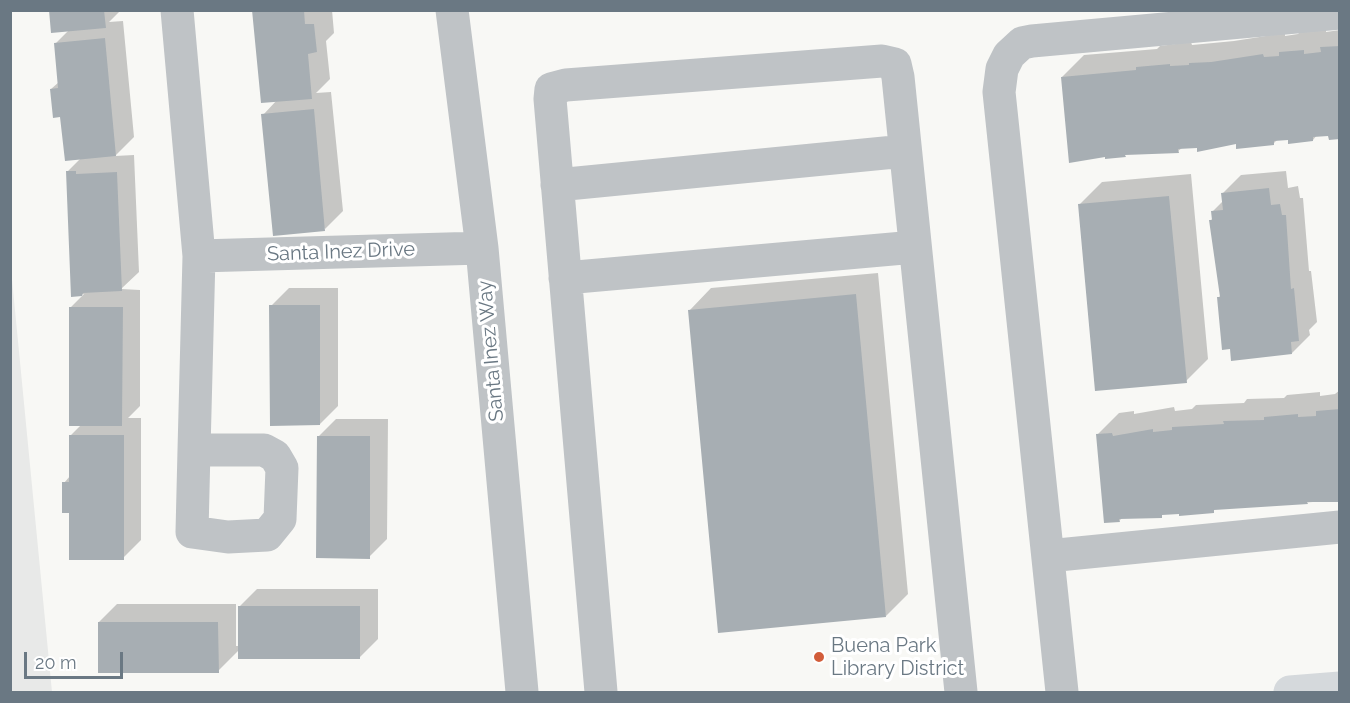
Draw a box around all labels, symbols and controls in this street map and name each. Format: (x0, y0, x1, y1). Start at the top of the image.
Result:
street label: Santa Inez Drive (267, 237, 415, 267)
street label: Santa Inez Way (473, 279, 509, 423)
place label: Buena Park Library District (831, 634, 964, 681)
scale bar (27, 640, 126, 678)
marker: Buena Park Library District (812, 650, 826, 664)
text: 20 m (35, 652, 77, 673)

